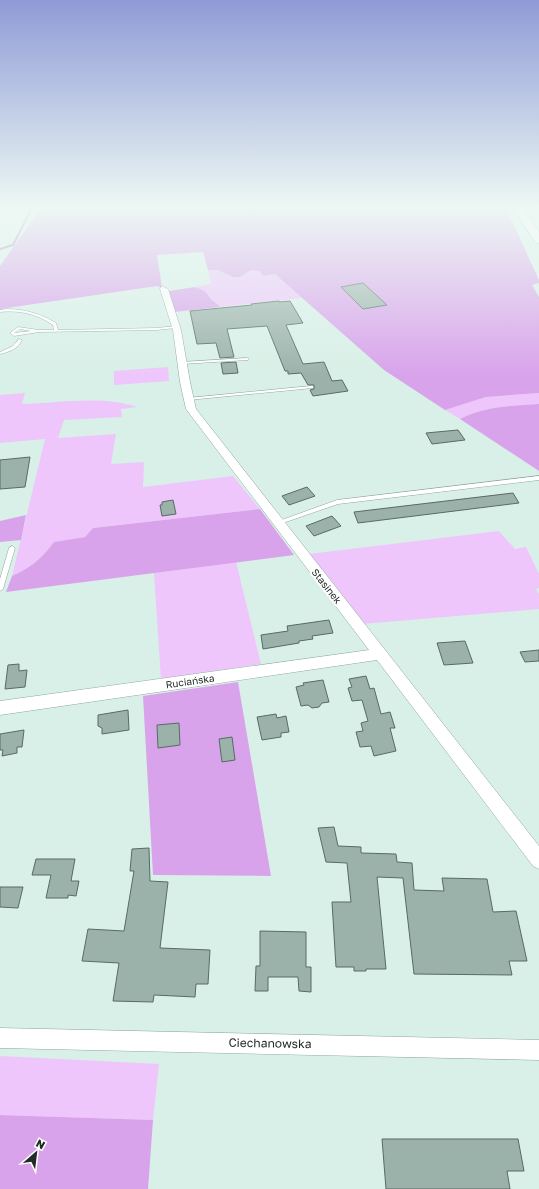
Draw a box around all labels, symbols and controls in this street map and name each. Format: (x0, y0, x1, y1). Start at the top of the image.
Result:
street label: Stasinek (310, 566, 345, 606)
street label: Ruciańska (165, 672, 215, 690)
street label: Ciechanowska (228, 1035, 312, 1051)
north arrow (16, 1133, 56, 1173)
text: N (34, 1136, 48, 1151)

